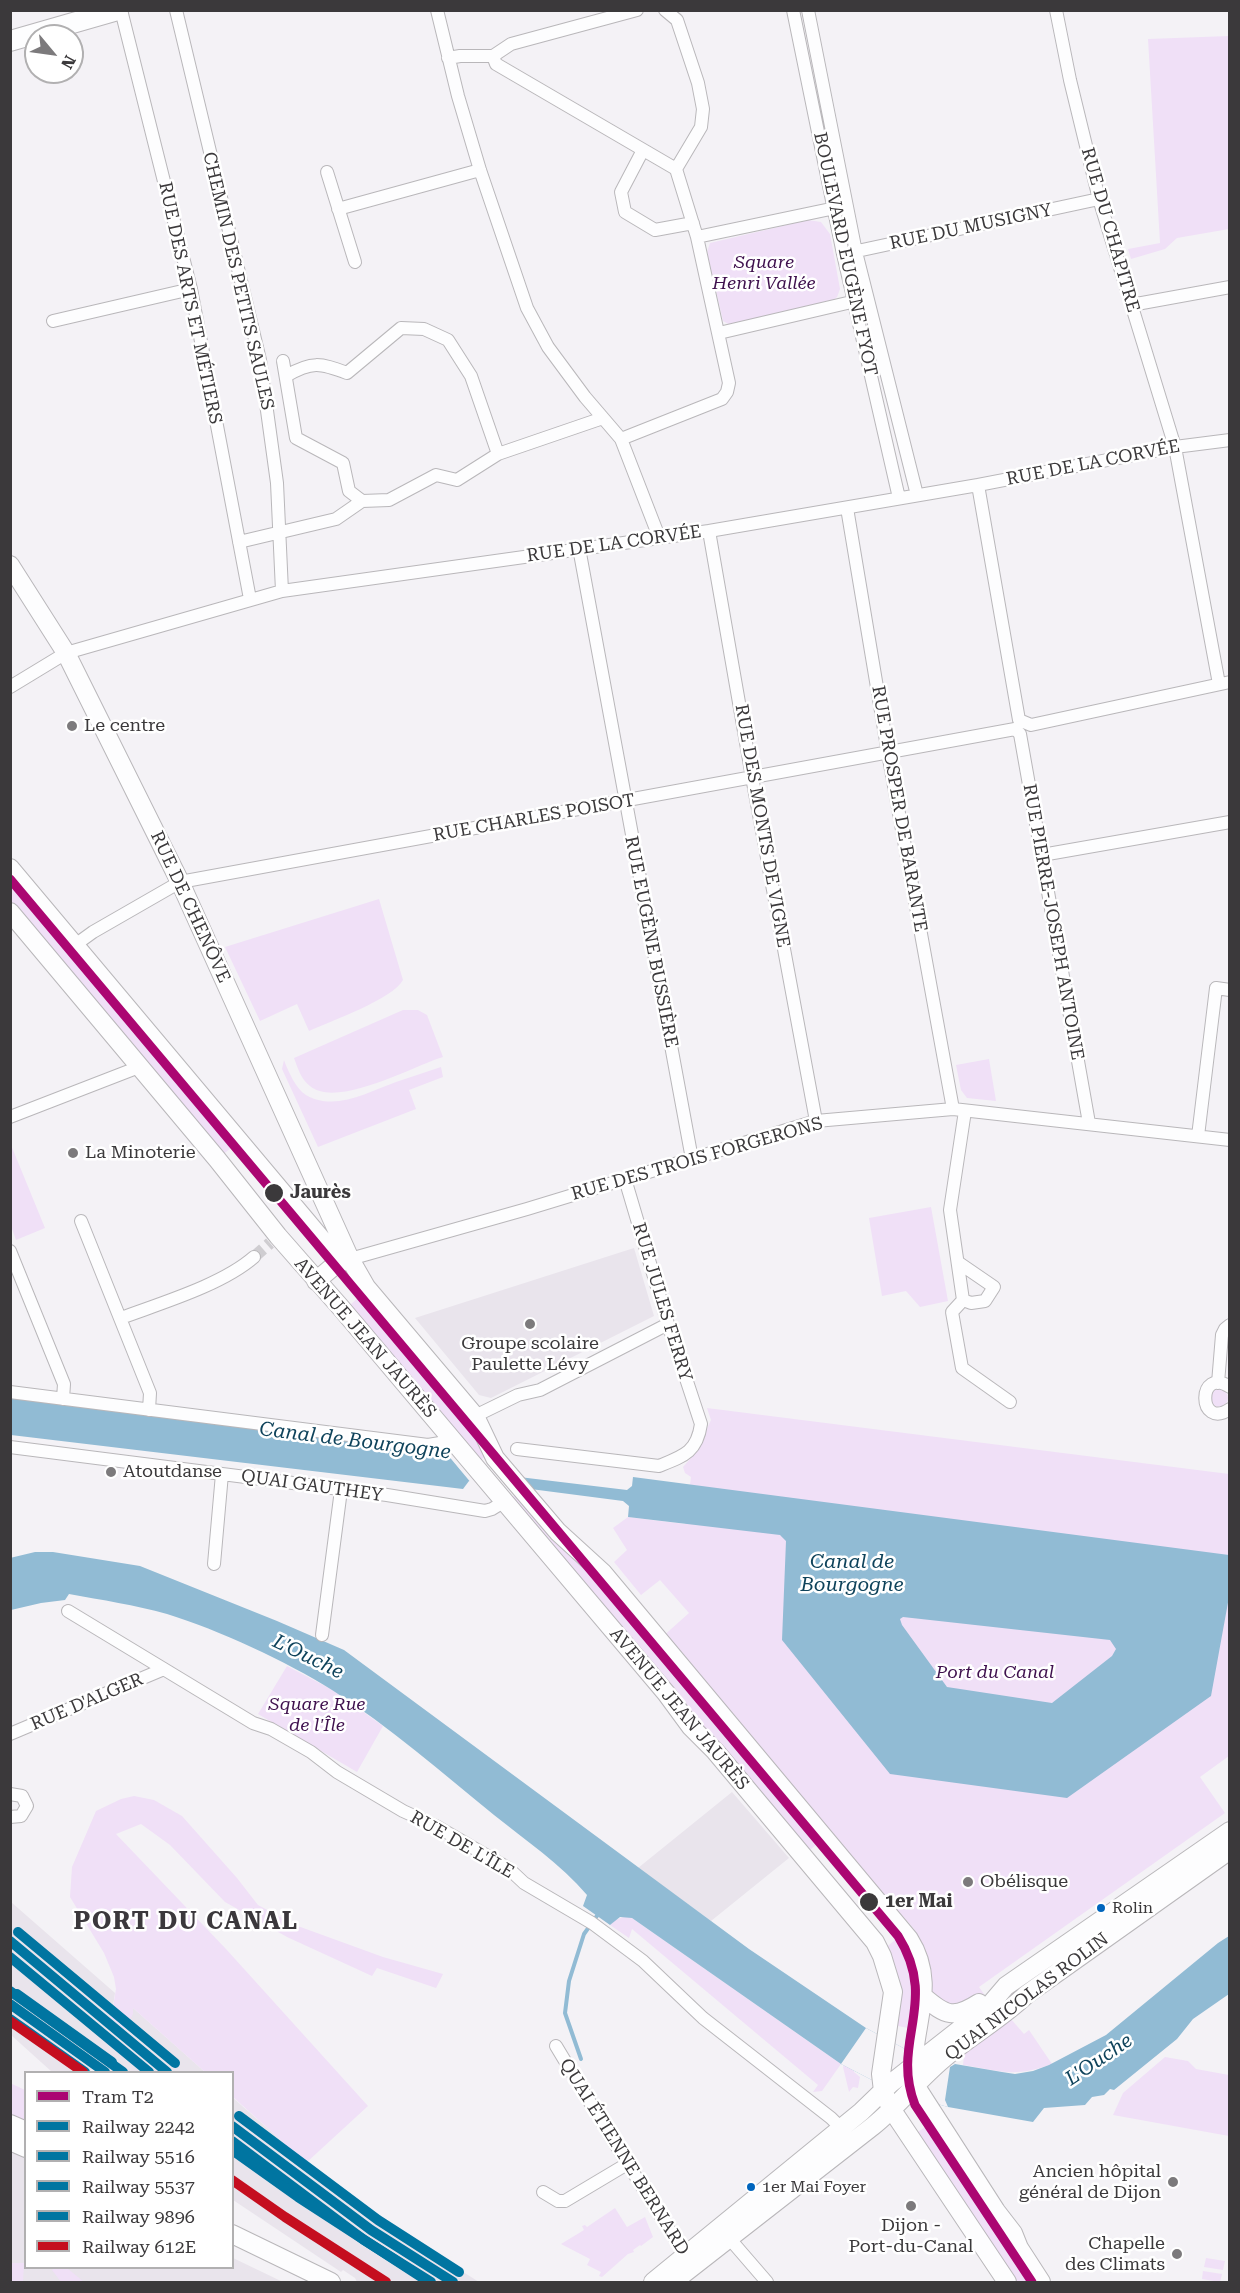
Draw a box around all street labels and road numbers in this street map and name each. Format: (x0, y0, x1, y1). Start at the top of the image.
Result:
street label: BOULEVARD EUGÈNE FYOT (809, 130, 881, 378)
street label: RUE DU CHAPITRE (1076, 145, 1144, 315)
street label: CHEMIN DES PETITS SAULES (198, 150, 278, 412)
street label: RUE DES ARTS ET MÉTIERS (154, 180, 226, 426)
street label: RUE DU MUSIGNY (888, 199, 1054, 255)
street label: RUE DE LA CORVÉE (1004, 436, 1182, 490)
street label: RUE DE LA CORVÉE (525, 521, 703, 567)
street label: RUE PROSPER DE BARANTE (867, 684, 931, 934)
street label: RUE DES MONTS DE VIGNE (730, 703, 794, 949)
street label: RUE PIERRE-JOSEPH ANTOINE (1018, 782, 1088, 1062)
street label: RUE CHARLES POISOT (432, 790, 636, 846)
street label: RUE DE CHENÔVE (145, 828, 235, 986)
street label: RUE EUGÈNE BUSSIÈRE (620, 834, 682, 1050)
street label: RUE DES TROIS FORGERONS (569, 1113, 825, 1205)
street label: RUE JULES FERRY (628, 1220, 696, 1384)
street label: AVENUE JEAN JAURÈS (289, 1253, 441, 1423)
street label: QUAI GAUTHEY (240, 1465, 384, 1507)
street label: AVENUE JEAN JAURÈS (605, 1623, 753, 1795)
street label: RUE D'ALGER (27, 1669, 147, 1735)
street label: RUE DE L'ÎLE (406, 1807, 518, 1883)
street label: QUAI NICOLAS ROLIN (941, 1928, 1113, 2066)
street label: QUAI ÉTIENNE BERNARD (554, 2055, 694, 2259)

